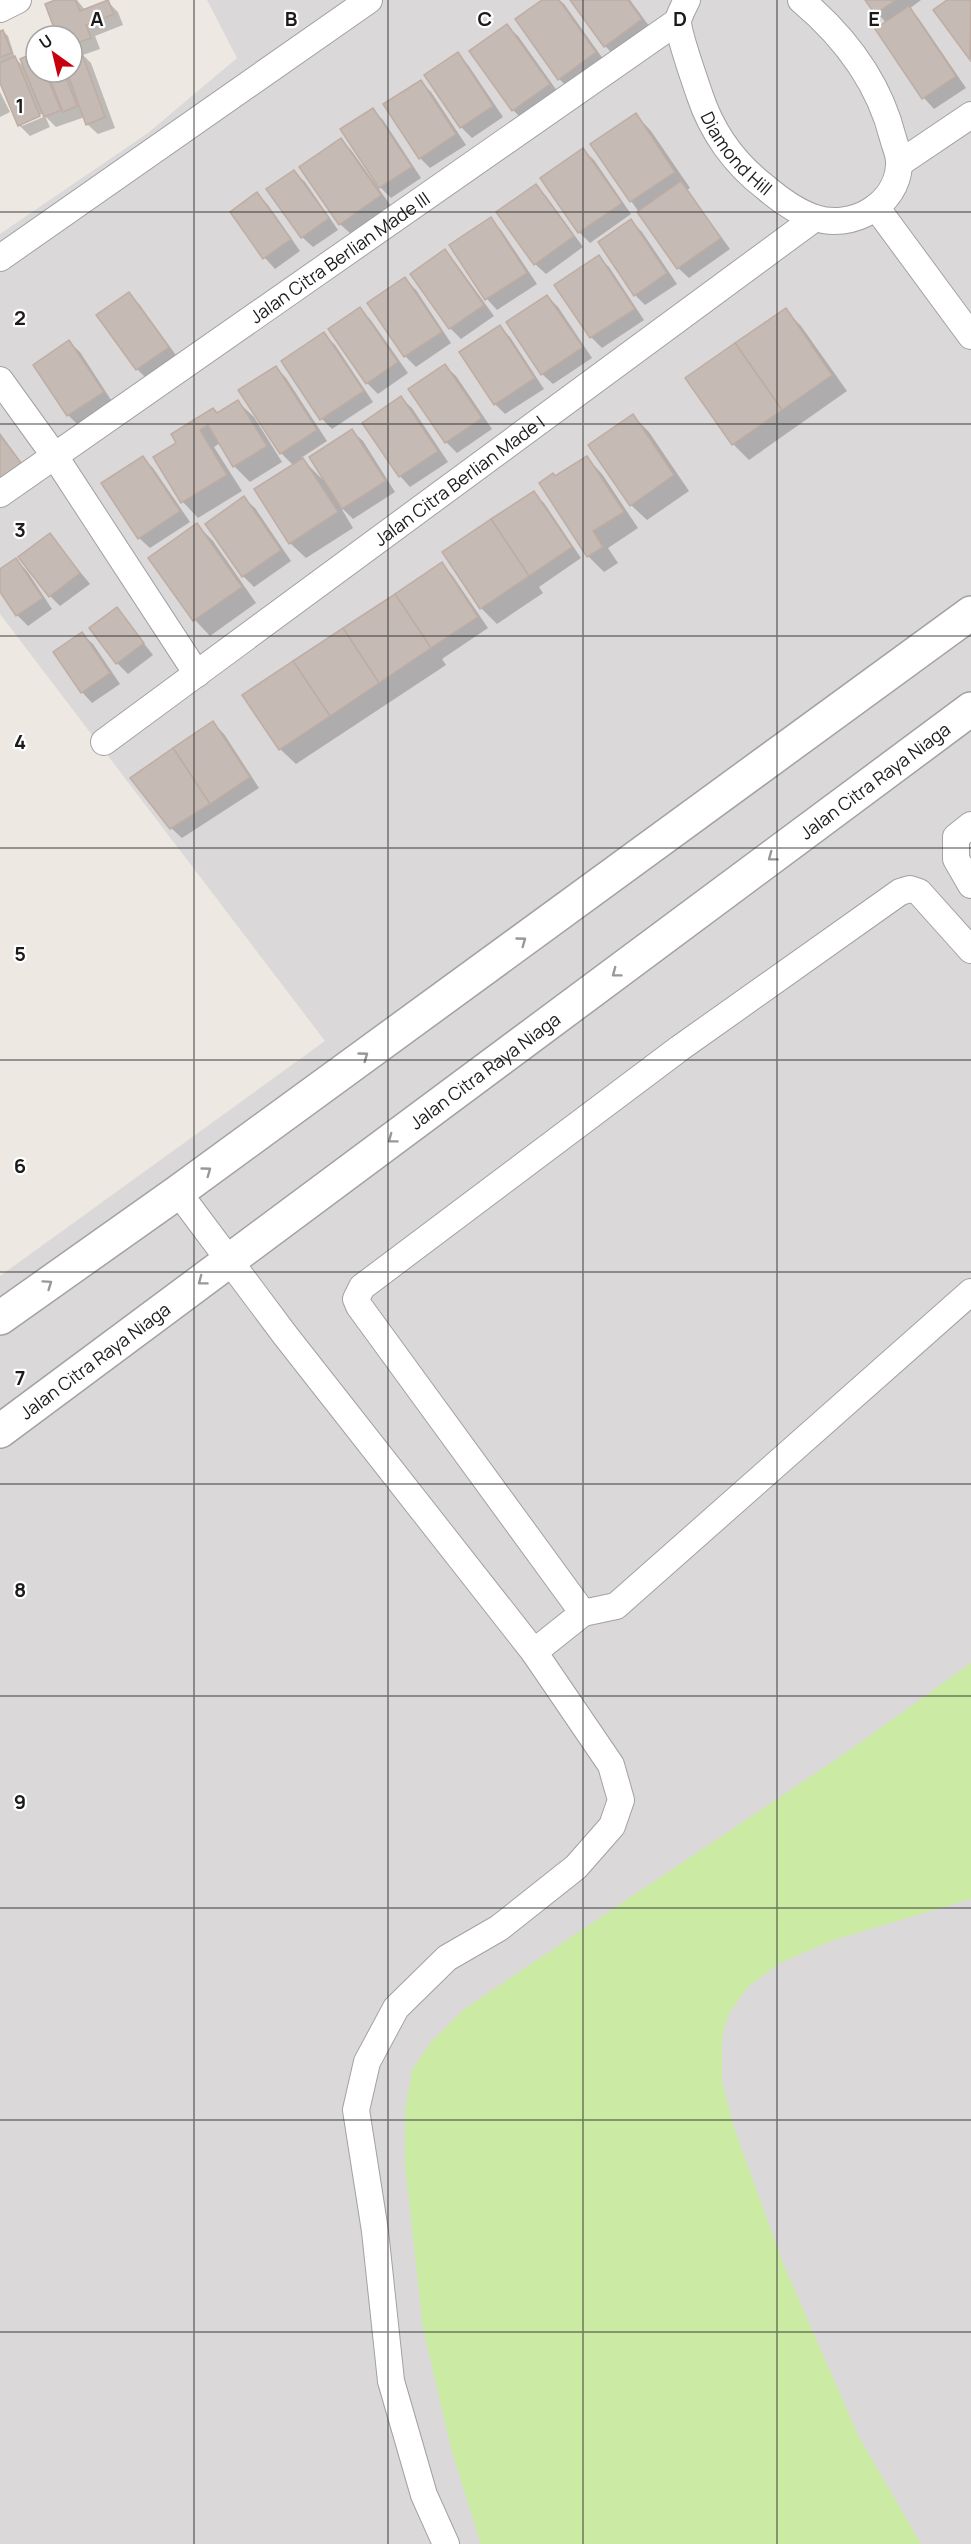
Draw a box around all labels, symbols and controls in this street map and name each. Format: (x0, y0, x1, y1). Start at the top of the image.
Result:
text: A (90, 5, 104, 32)
text: B (285, 5, 298, 32)
text: C (478, 5, 492, 32)
text: D (673, 5, 687, 32)
text: E (868, 5, 880, 32)
north arrow (24, 24, 84, 84)
text: U (35, 29, 57, 54)
text: 1 (16, 92, 24, 119)
street label: Diamond Hill (696, 107, 777, 200)
street label: Jalan Citra Berlian Made III (245, 186, 434, 328)
text: 2 (14, 304, 26, 331)
street label: Jalan Citra Berlian Made I (369, 410, 549, 551)
text: 3 (14, 516, 26, 543)
street label: Jalan Citra Raya Niaga (795, 717, 955, 844)
text: 4 (14, 728, 26, 755)
one-way arrow (768, 849, 779, 860)
one-way arrow (515, 937, 526, 948)
text: 5 (14, 940, 26, 967)
one-way arrow (611, 966, 622, 977)
street label: Jalan Citra Raya Niaga (405, 1007, 565, 1134)
one-way arrow (358, 1052, 369, 1063)
one-way arrow (388, 1132, 399, 1143)
text: 6 (14, 1152, 26, 1179)
one-way arrow (200, 1167, 211, 1178)
one-way arrow (198, 1274, 209, 1285)
one-way arrow (41, 1280, 52, 1291)
street label: Jalan Citra Raya Niaga (15, 1297, 175, 1424)
text: 7 (15, 1364, 25, 1391)
text: 8 (14, 1576, 26, 1603)
text: 9 (14, 1788, 26, 1815)

